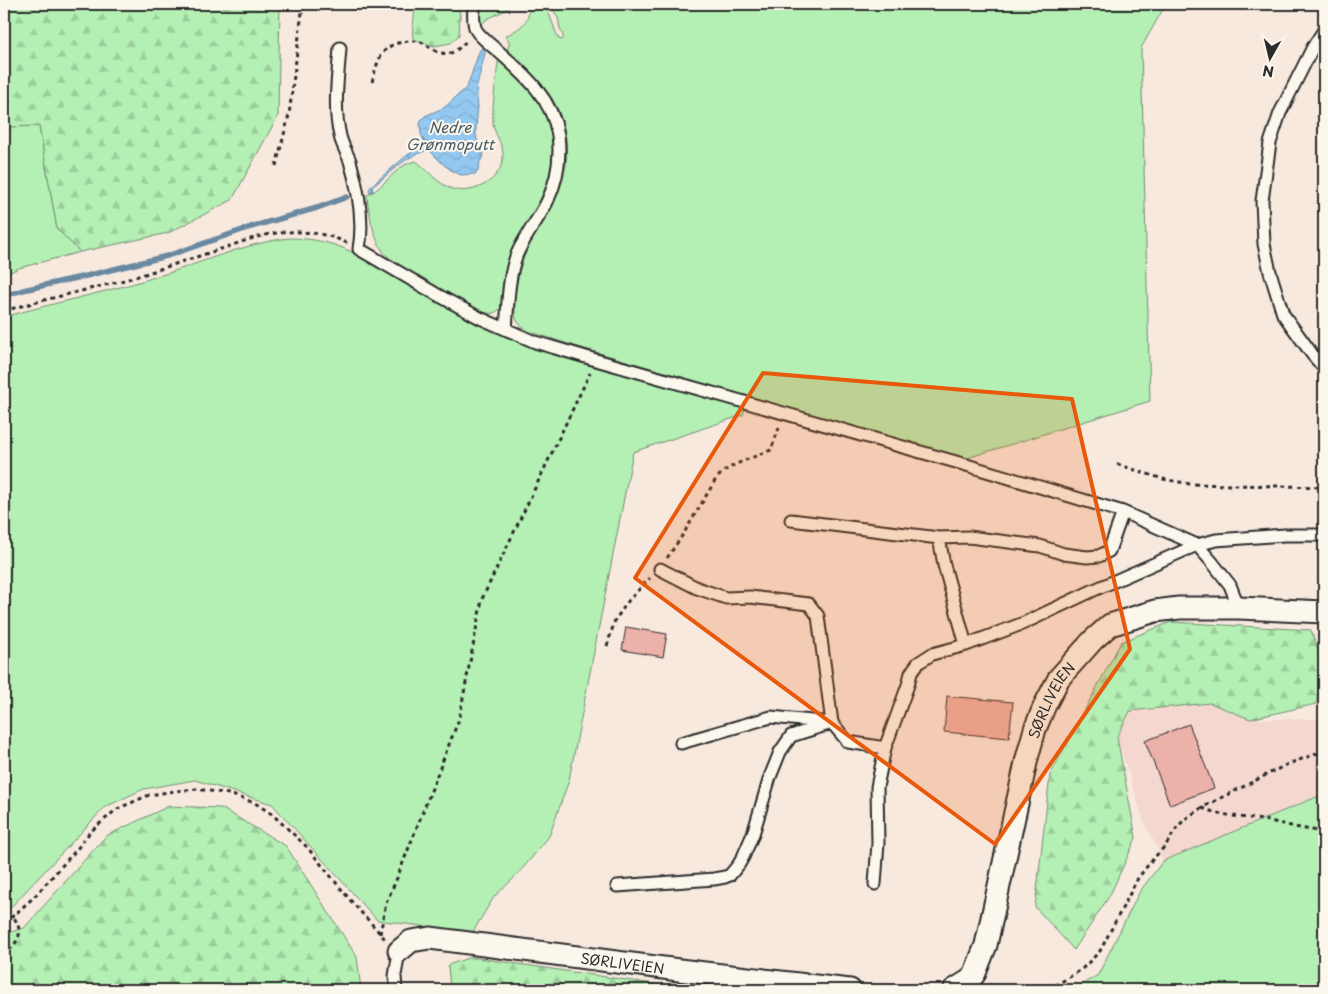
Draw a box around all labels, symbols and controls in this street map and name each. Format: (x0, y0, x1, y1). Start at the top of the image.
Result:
north arrow (1246, 32, 1296, 82)
text: N (1261, 60, 1275, 83)
water label: Nedre Grønmoputt (406, 115, 496, 155)
street label: SØRLIVEIEN (1022, 657, 1079, 741)
street label: SØRLIVEIEN (579, 947, 666, 979)

